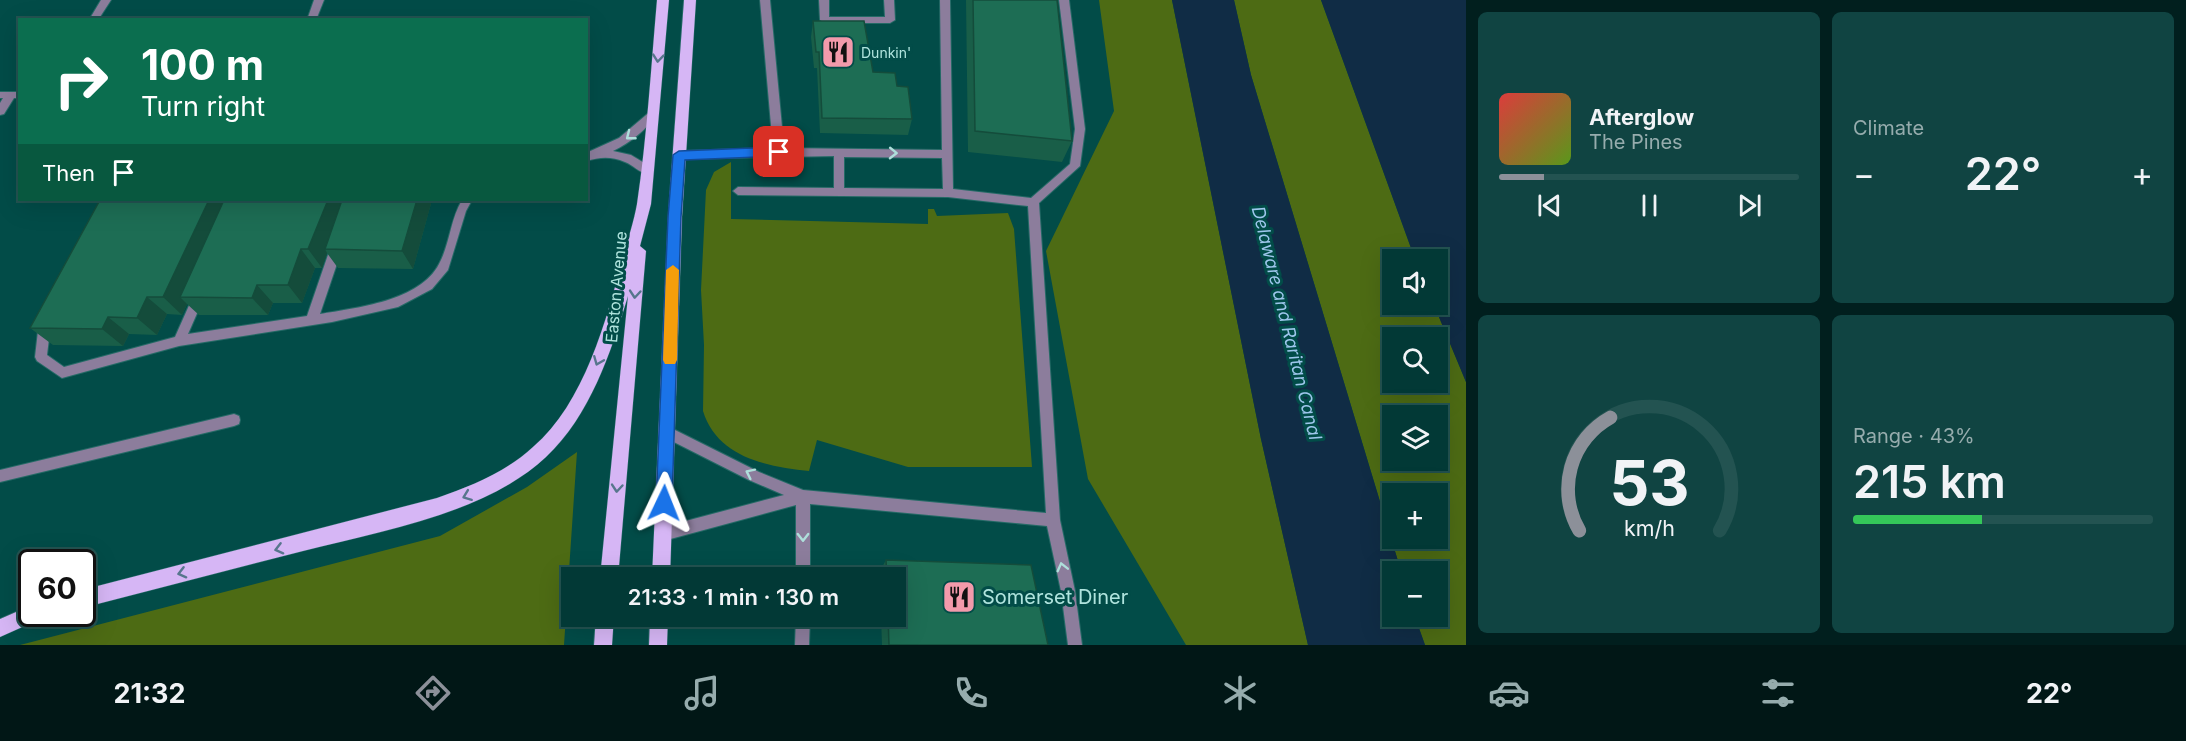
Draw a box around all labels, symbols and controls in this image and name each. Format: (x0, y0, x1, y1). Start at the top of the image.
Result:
restaurant icon: Dunkin' (820, 34, 856, 70)
text: 100 m (141, 39, 264, 90)
icon: right (42, 42, 120, 120)
place label: Dunkin' (861, 44, 911, 61)
one-way arrow (652, 54, 665, 63)
text: Turn right (141, 90, 265, 123)
text: Afterglow (1589, 104, 1694, 130)
text: Climate (1853, 116, 1924, 140)
pin (753, 126, 804, 177)
one-way arrow (625, 128, 636, 139)
text: The Pines (1589, 130, 1683, 154)
icon: arrive (762, 135, 795, 168)
text: 22° (1965, 146, 2041, 201)
one-way arrow (888, 147, 897, 159)
text: − (1853, 154, 1875, 194)
text: + (2131, 154, 2153, 194)
icon: arrive (107, 156, 140, 189)
text: Then (42, 160, 95, 186)
icon: previous (1533, 189, 1566, 222)
icon: pause (1633, 189, 1666, 222)
icon: next (1733, 189, 1766, 222)
water label: Delaware and Raritan Canal (1248, 204, 1326, 443)
street label: Easton Avenue (601, 230, 631, 344)
map controls (1382, 249, 1448, 627)
button: sound (1382, 249, 1448, 315)
one-way arrow (629, 290, 642, 299)
button: search (1382, 327, 1448, 393)
one-way arrow (593, 355, 605, 366)
button: layers (1382, 405, 1448, 471)
text: Range · 43% (1853, 424, 1975, 448)
text: 53 (1609, 445, 1689, 520)
text: 215 km (1853, 454, 2006, 509)
one-way arrow (745, 469, 756, 481)
position arrow (632, 471, 696, 535)
button: + (1382, 483, 1448, 549)
one-way arrow (611, 484, 624, 493)
one-way arrow (462, 489, 473, 501)
text: km/h (1624, 515, 1674, 541)
one-way arrow (797, 533, 809, 542)
one-way arrow (274, 541, 284, 554)
speed limit sign: 60 (18, 549, 96, 627)
button: − (1382, 561, 1448, 627)
one-way arrow (1057, 562, 1070, 572)
one-way arrow (177, 566, 187, 579)
restaurant icon: Somerset Diner (941, 579, 977, 615)
text: 21:33 · 1 min · 130 m (628, 584, 839, 610)
place label: Somerset Diner (982, 585, 1129, 609)
icon: directions (412, 672, 454, 714)
icon: music (681, 672, 723, 714)
icon: phone (950, 672, 992, 714)
icon: climate (1219, 672, 1261, 714)
icon: car (1488, 672, 1530, 714)
icon: filters (1757, 672, 1799, 714)
text: 21:32 (113, 677, 186, 710)
text: 22° (2026, 677, 2072, 710)

